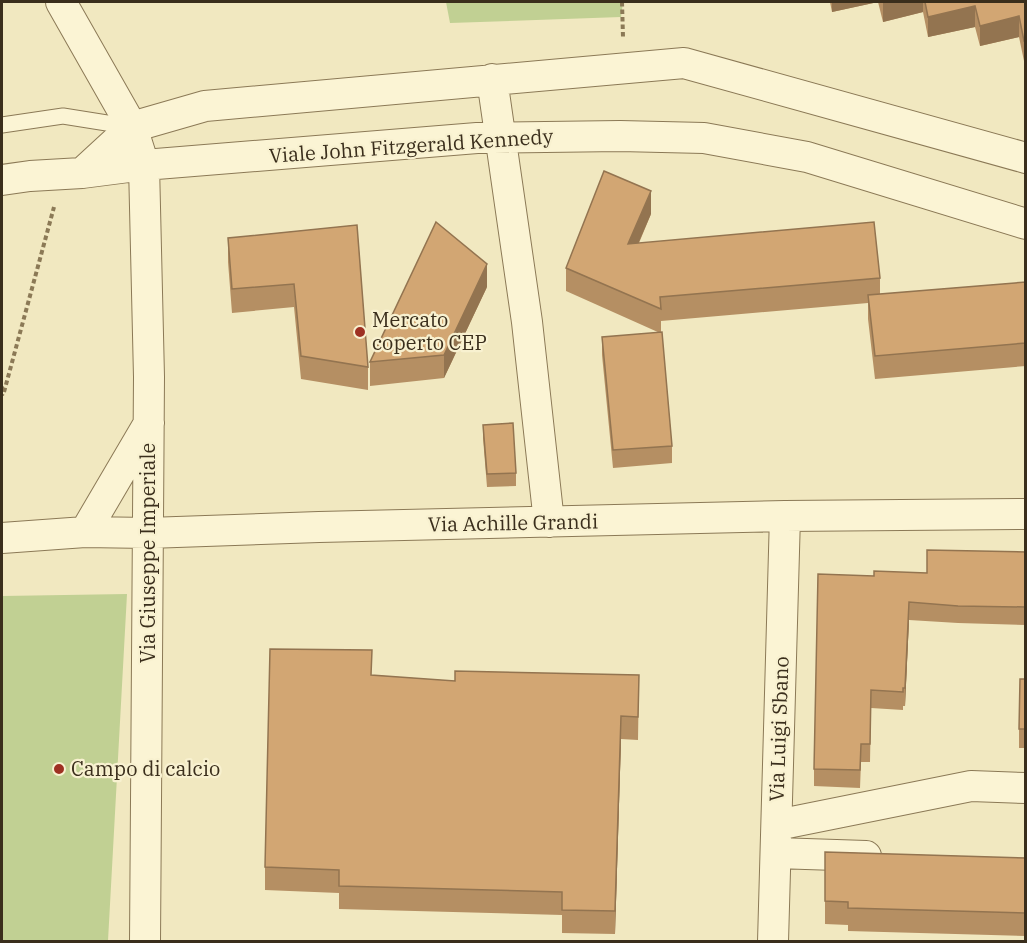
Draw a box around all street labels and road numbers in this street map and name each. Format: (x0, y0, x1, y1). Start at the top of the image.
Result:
street label: Viale John Fitzgerald Kennedy (268, 122, 554, 169)
street label: Via Giuseppe Imperiale (134, 443, 161, 663)
street label: Via Achille Grandi (428, 508, 598, 537)
street label: Via Luigi Sbano (762, 656, 795, 802)

